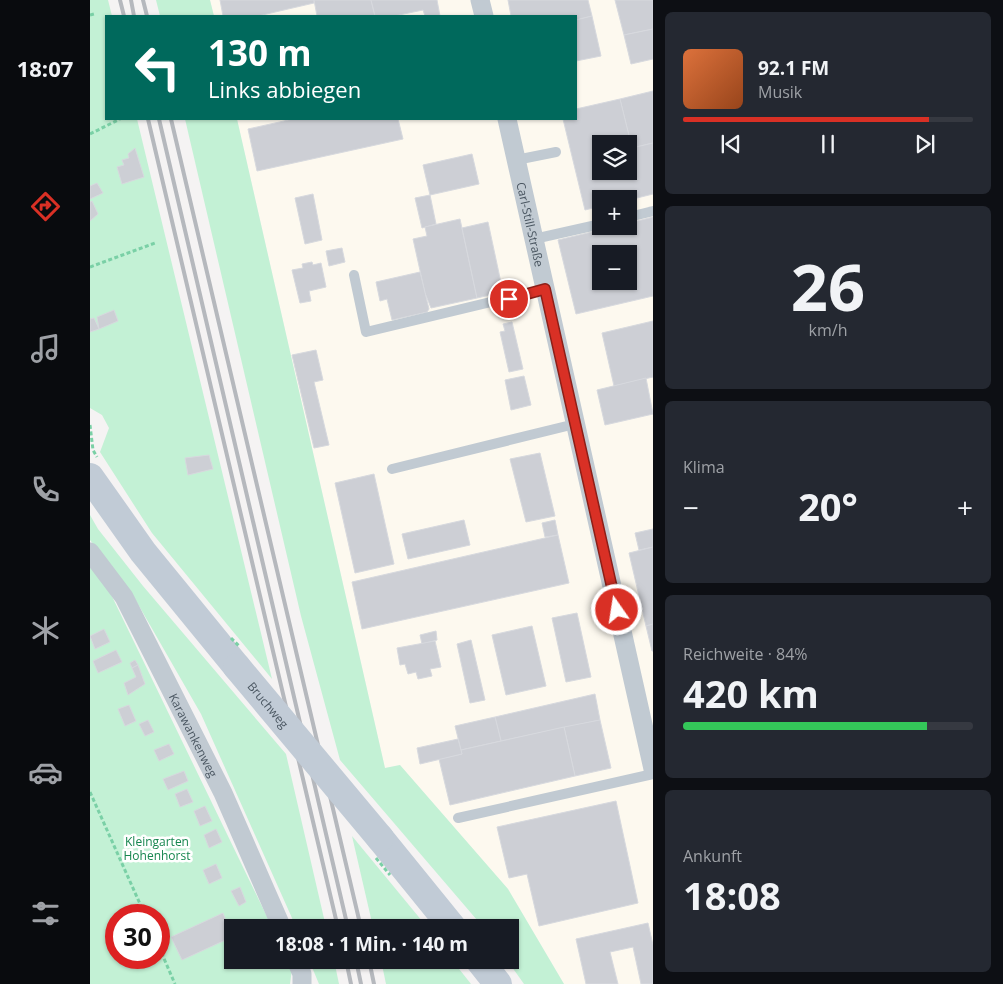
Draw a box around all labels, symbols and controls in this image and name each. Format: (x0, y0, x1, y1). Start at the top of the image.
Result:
text: 130 m (208, 29, 312, 76)
icon: left (125, 35, 190, 100)
text: 18:07 (17, 53, 73, 83)
text: 92.1 FM (758, 55, 829, 81)
text: Links abbiegen (208, 74, 361, 104)
text: Musik (758, 81, 802, 103)
icon: previous (717, 130, 745, 158)
icon: pause (814, 130, 842, 158)
icon: next (911, 130, 939, 158)
map controls (592, 135, 637, 290)
button: layers (592, 135, 637, 180)
street label: Carl-Still-Straße (513, 180, 549, 269)
icon: directions (28, 189, 63, 224)
button: + (592, 190, 637, 235)
text: 26 (791, 242, 865, 330)
button: − (592, 245, 637, 290)
pin (488, 278, 530, 320)
icon: arrive (495, 285, 523, 313)
text: km/h (809, 319, 847, 341)
icon: music (28, 331, 63, 366)
text: Klima (683, 456, 725, 478)
icon: phone (28, 472, 63, 507)
text: 20° (798, 480, 858, 532)
text: − (683, 488, 699, 526)
text: + (957, 488, 973, 526)
position arrow (590, 583, 642, 635)
icon: climate (28, 613, 63, 648)
text: Reichweite · 84% (683, 643, 808, 665)
text: 420 km (683, 667, 819, 719)
street label: Bruchweg (244, 678, 293, 732)
street label: Karawankenweg (165, 690, 222, 780)
icon: car (28, 755, 63, 790)
park label: Kleingarten Hohenhorst (123, 833, 191, 864)
text: Ankunft (683, 845, 742, 867)
text: 18:08 (683, 869, 781, 921)
icon: filters (28, 896, 63, 931)
speed limit sign: 30 (105, 904, 170, 969)
text: 18:08 · 1 Min. · 140 m (275, 931, 468, 957)

